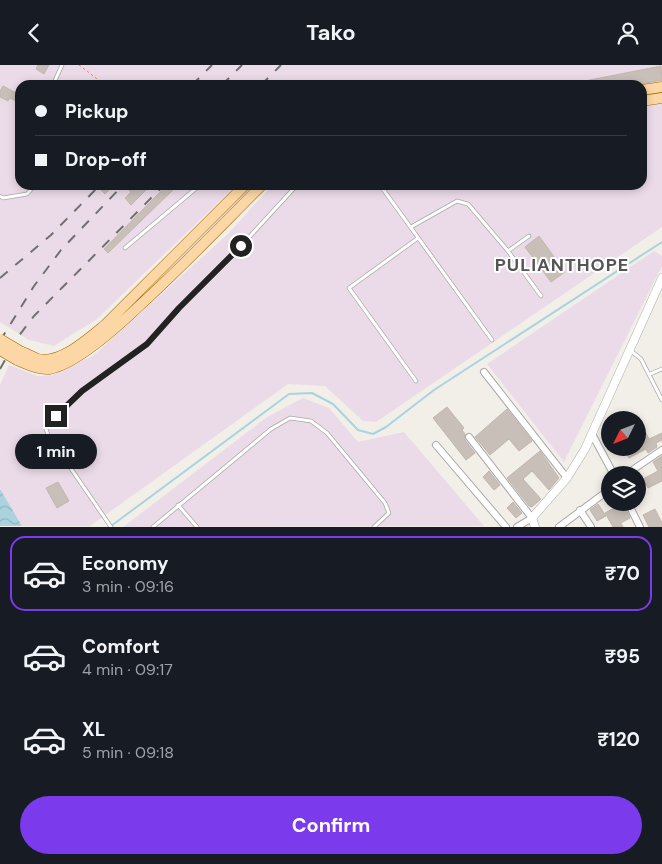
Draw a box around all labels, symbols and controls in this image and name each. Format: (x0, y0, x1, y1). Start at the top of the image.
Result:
text: Tako (306, 18, 356, 47)
icon: back (20, 19, 48, 47)
icon: person (614, 19, 642, 47)
text: Pickup (65, 99, 129, 124)
text: Drop-off (65, 147, 147, 172)
route start (230, 235, 252, 257)
district label: PULIANTHOPE (495, 253, 629, 277)
route end (45, 405, 67, 427)
north arrow (601, 411, 646, 456)
map controls (601, 411, 646, 511)
callout: 1 min (15, 433, 97, 469)
text: 1 min (37, 441, 75, 462)
button: layers (601, 466, 646, 511)
icon: car (22, 551, 67, 596)
text: Economy (82, 551, 169, 576)
text: ₹70 (605, 561, 640, 586)
text: 3 min · 09:16 (82, 576, 174, 597)
icon: car (22, 634, 67, 679)
text: Comfort (82, 634, 160, 659)
text: ₹95 (604, 644, 640, 669)
text: 4 min · 09:17 (82, 659, 173, 680)
icon: car (22, 717, 67, 762)
text: XL (82, 717, 105, 742)
text: ₹120 (597, 727, 640, 752)
text: 5 min · 09:18 (82, 742, 174, 763)
button: Confirm (20, 796, 642, 854)

